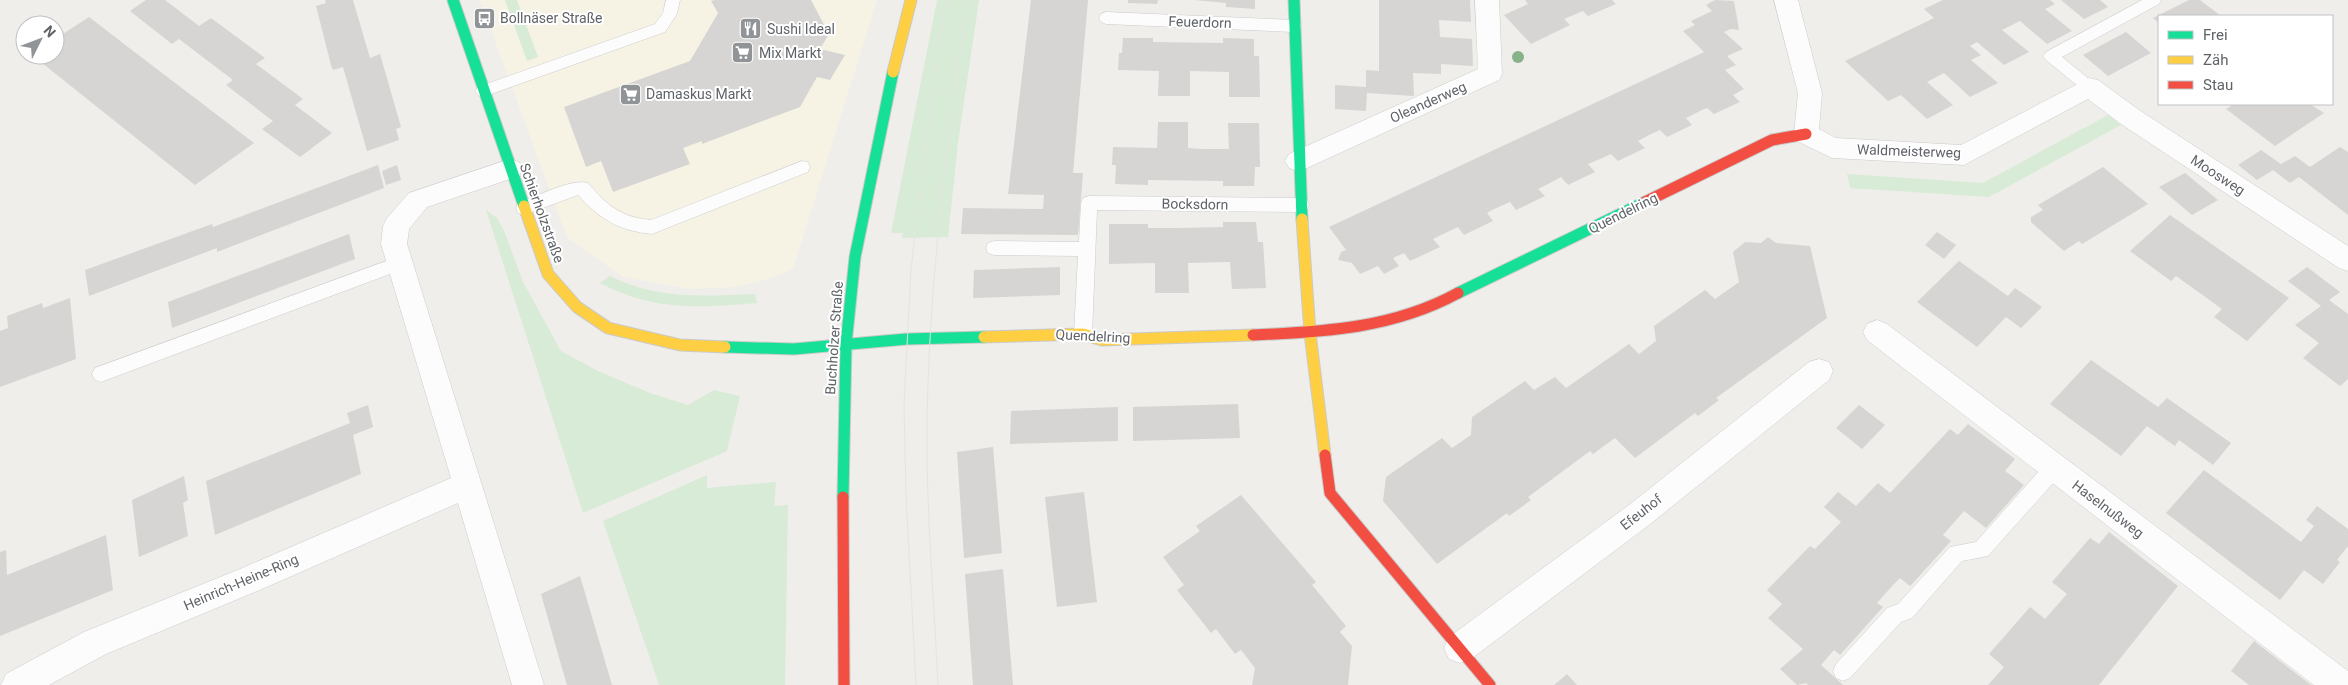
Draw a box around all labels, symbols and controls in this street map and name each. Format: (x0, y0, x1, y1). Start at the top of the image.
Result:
bus stop icon: Bollnäser Straße (472, 6, 496, 30)
place label: Bollnäser Straße (500, 10, 602, 26)
street label: Feuerdorn (1168, 13, 1232, 31)
north arrow (15, 15, 65, 65)
legend (2158, 15, 2333, 105)
restaurant icon: Sushi Ideal (739, 17, 763, 41)
place label: Sushi Ideal (767, 21, 835, 37)
text: N (40, 22, 59, 40)
text: Frei (2203, 26, 2228, 44)
supermarket icon: Mix Markt (731, 41, 755, 65)
place label: Mix Markt (759, 45, 822, 61)
text: Zäh (2203, 51, 2228, 69)
text: Stau (2203, 76, 2233, 94)
street label: Oleanderweg (1387, 78, 1469, 126)
supermarket icon: Damaskus Markt (618, 82, 642, 106)
place label: Damaskus Markt (646, 86, 752, 102)
street label: Waldmeisterweg (1857, 141, 1961, 161)
street label: Moosweg (2188, 152, 2248, 198)
street label: Schierholzstraße (517, 161, 567, 265)
street label: Quendelring (1586, 189, 1660, 237)
street label: Bocksdorn (1162, 195, 1228, 213)
street label: Buchholzer Straße (822, 281, 846, 395)
street label: Quendelring (1055, 326, 1131, 346)
street label: Haselnußweg (2069, 477, 2147, 541)
street label: Efeuhof (1617, 491, 1665, 533)
street label: Heinrich-Heine-Ring (181, 551, 301, 613)

